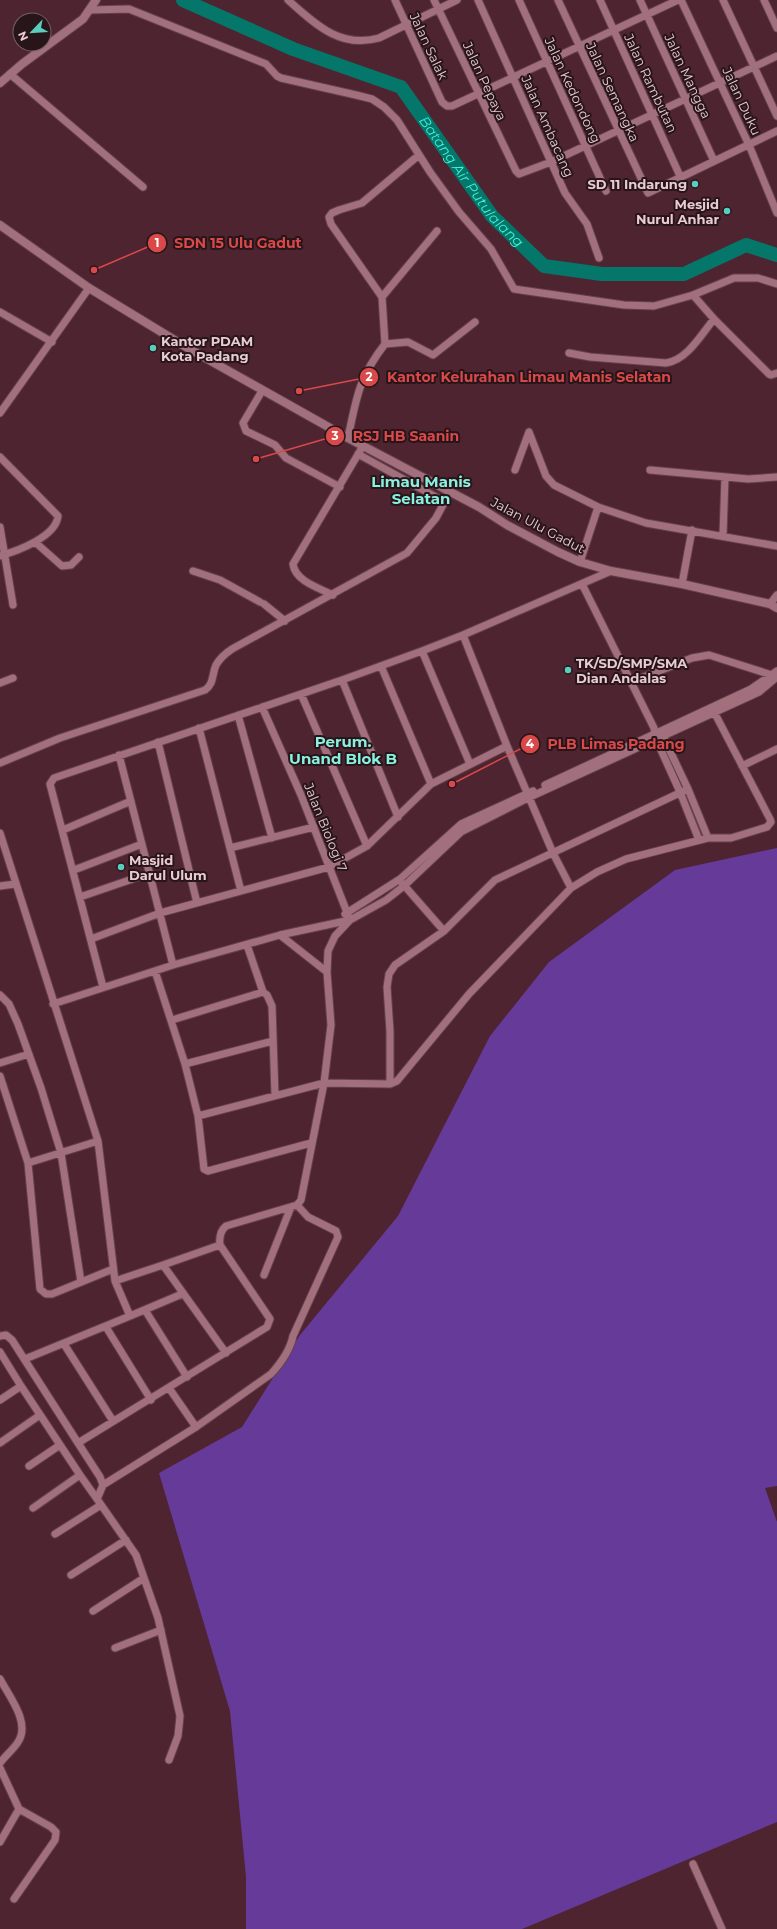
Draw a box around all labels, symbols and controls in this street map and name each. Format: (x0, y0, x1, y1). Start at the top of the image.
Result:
street label: Jalan Salak (406, 9, 452, 82)
north arrow (12, 12, 52, 52)
text: N (15, 29, 31, 43)
street label: Jalan Rambutan (621, 30, 681, 135)
street label: Jalan Mangga (661, 30, 715, 121)
street label: Jalan Kedondong (541, 34, 604, 145)
street label: Jalan Pepaya (459, 38, 510, 123)
street label: Jalan Semangka (583, 39, 643, 144)
street label: Jalan Duku (719, 63, 765, 138)
street label: Jalan Ambacang (518, 72, 578, 179)
water label: Batang Air Putulalang (415, 112, 528, 251)
place label: SD 11 Indarung (587, 176, 687, 192)
marker: SD 11 Indarung (690, 179, 700, 189)
place label: Mesjid Nurul Anhar (636, 196, 719, 227)
marker: Mesjid Nurul Anhar (722, 206, 732, 216)
callout: SDN 15 Ulu Gadut (147, 230, 310, 256)
text: SDN 15 Ulu Gadut (174, 234, 302, 252)
text: 1 (155, 235, 159, 250)
place label: Kantor PDAM Kota Padang (161, 333, 253, 364)
marker: Kantor PDAM Kota Padang (148, 343, 158, 353)
callout: Kantor Kelurahan Limau Manis Selatan (359, 364, 679, 390)
text: Kantor Kelurahan Limau Manis Selatan (387, 368, 671, 386)
text: 2 (365, 369, 373, 384)
callout: RSJ HB Saanin (325, 423, 467, 449)
text: RSJ HB Saanin (353, 427, 459, 445)
text: 3 (330, 428, 339, 443)
district label: Limau Manis Selatan (371, 472, 471, 508)
street label: Jalan Ulu Gadut (487, 493, 588, 556)
place label: TK/SD/SMP/SMA Dian Andalas (576, 655, 688, 686)
marker: TK/SD/SMP/SMA Dian Andalas (563, 665, 573, 675)
callout: PLB Limas Padang (520, 731, 693, 757)
district label: Perum. Unand Blok B (289, 732, 397, 768)
text: PLB Limas Padang (547, 735, 685, 753)
text: 4 (526, 736, 535, 751)
street label: Jalan Biologi 7 (301, 779, 351, 874)
place label: Masjid Darul Ulum (129, 852, 207, 883)
marker: Masjid Darul Ulum (116, 862, 126, 872)

